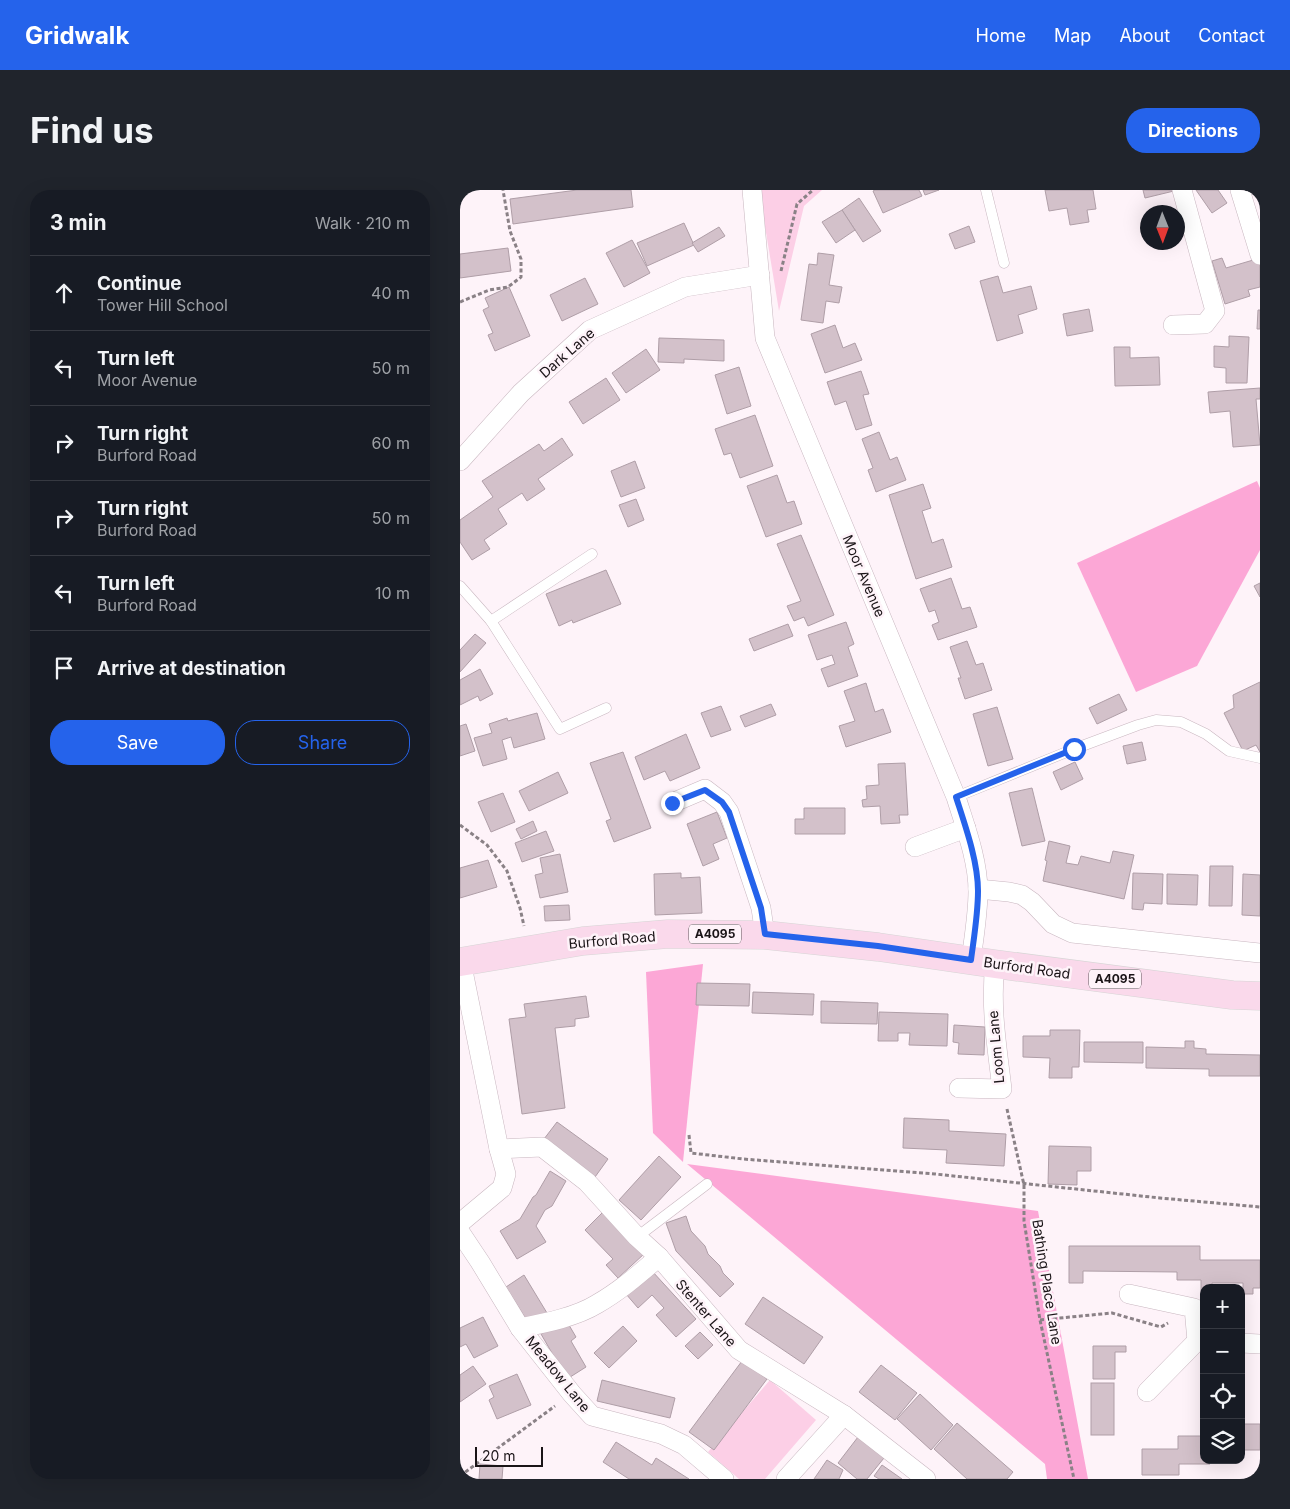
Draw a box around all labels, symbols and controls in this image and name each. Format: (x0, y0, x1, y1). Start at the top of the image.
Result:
text: Gridwalk (25, 21, 129, 50)
text: Home (976, 25, 1026, 46)
text: Map (1054, 25, 1091, 46)
text: About (1119, 25, 1170, 46)
text: Contact (1198, 25, 1265, 46)
button: Directions (1126, 108, 1260, 153)
text: Find us (30, 109, 154, 151)
north arrow (1140, 205, 1185, 250)
text: 3 min (50, 210, 106, 235)
text: Walk · 210 m (315, 213, 410, 233)
text: Continue (97, 272, 182, 295)
icon: ahead (50, 279, 78, 307)
text: 40 m (371, 283, 410, 303)
text: Tower Hill School (97, 295, 228, 315)
street label: Dark Lane (536, 324, 598, 381)
text: Turn left (97, 347, 175, 370)
icon: left (50, 354, 78, 382)
text: 50 m (372, 358, 410, 378)
text: Moor Avenue (97, 370, 197, 390)
text: Turn right (97, 422, 188, 445)
icon: right (50, 429, 78, 457)
text: 60 m (371, 433, 410, 453)
text: Burford Road (97, 445, 197, 465)
text: Turn right (97, 497, 188, 520)
icon: right (50, 504, 78, 532)
text: 50 m (372, 508, 410, 528)
text: Burford Road (97, 520, 197, 540)
street label: Moor Avenue (839, 532, 889, 620)
text: Turn left (97, 572, 175, 595)
icon: left (50, 579, 78, 607)
text: 10 m (375, 583, 410, 603)
text: Burford Road (97, 595, 197, 615)
icon: arrive (50, 654, 78, 682)
text: Arrive at destination (97, 657, 286, 680)
button: Save (50, 720, 225, 765)
button: Share (235, 720, 410, 765)
route start (1063, 738, 1086, 761)
route end (661, 792, 684, 815)
road number: A4095 (689, 924, 741, 944)
street label: Burford Road (568, 927, 656, 952)
street label: Burford Road (983, 953, 1072, 982)
road number: A4095 (1089, 970, 1141, 989)
street label: Loom Lane (984, 1010, 1007, 1084)
street label: Bathing Place Lane (1029, 1218, 1066, 1346)
street label: Stenter Lane (672, 1275, 740, 1350)
map controls (1200, 1284, 1245, 1464)
button: + (1200, 1284, 1245, 1329)
button: − (1200, 1329, 1245, 1374)
street label: Meadow Lane (522, 1332, 594, 1415)
button: locate (1200, 1374, 1245, 1419)
button: layers (1200, 1419, 1245, 1464)
scale bar (475, 1444, 542, 1467)
text: 20 m (482, 1447, 516, 1464)

